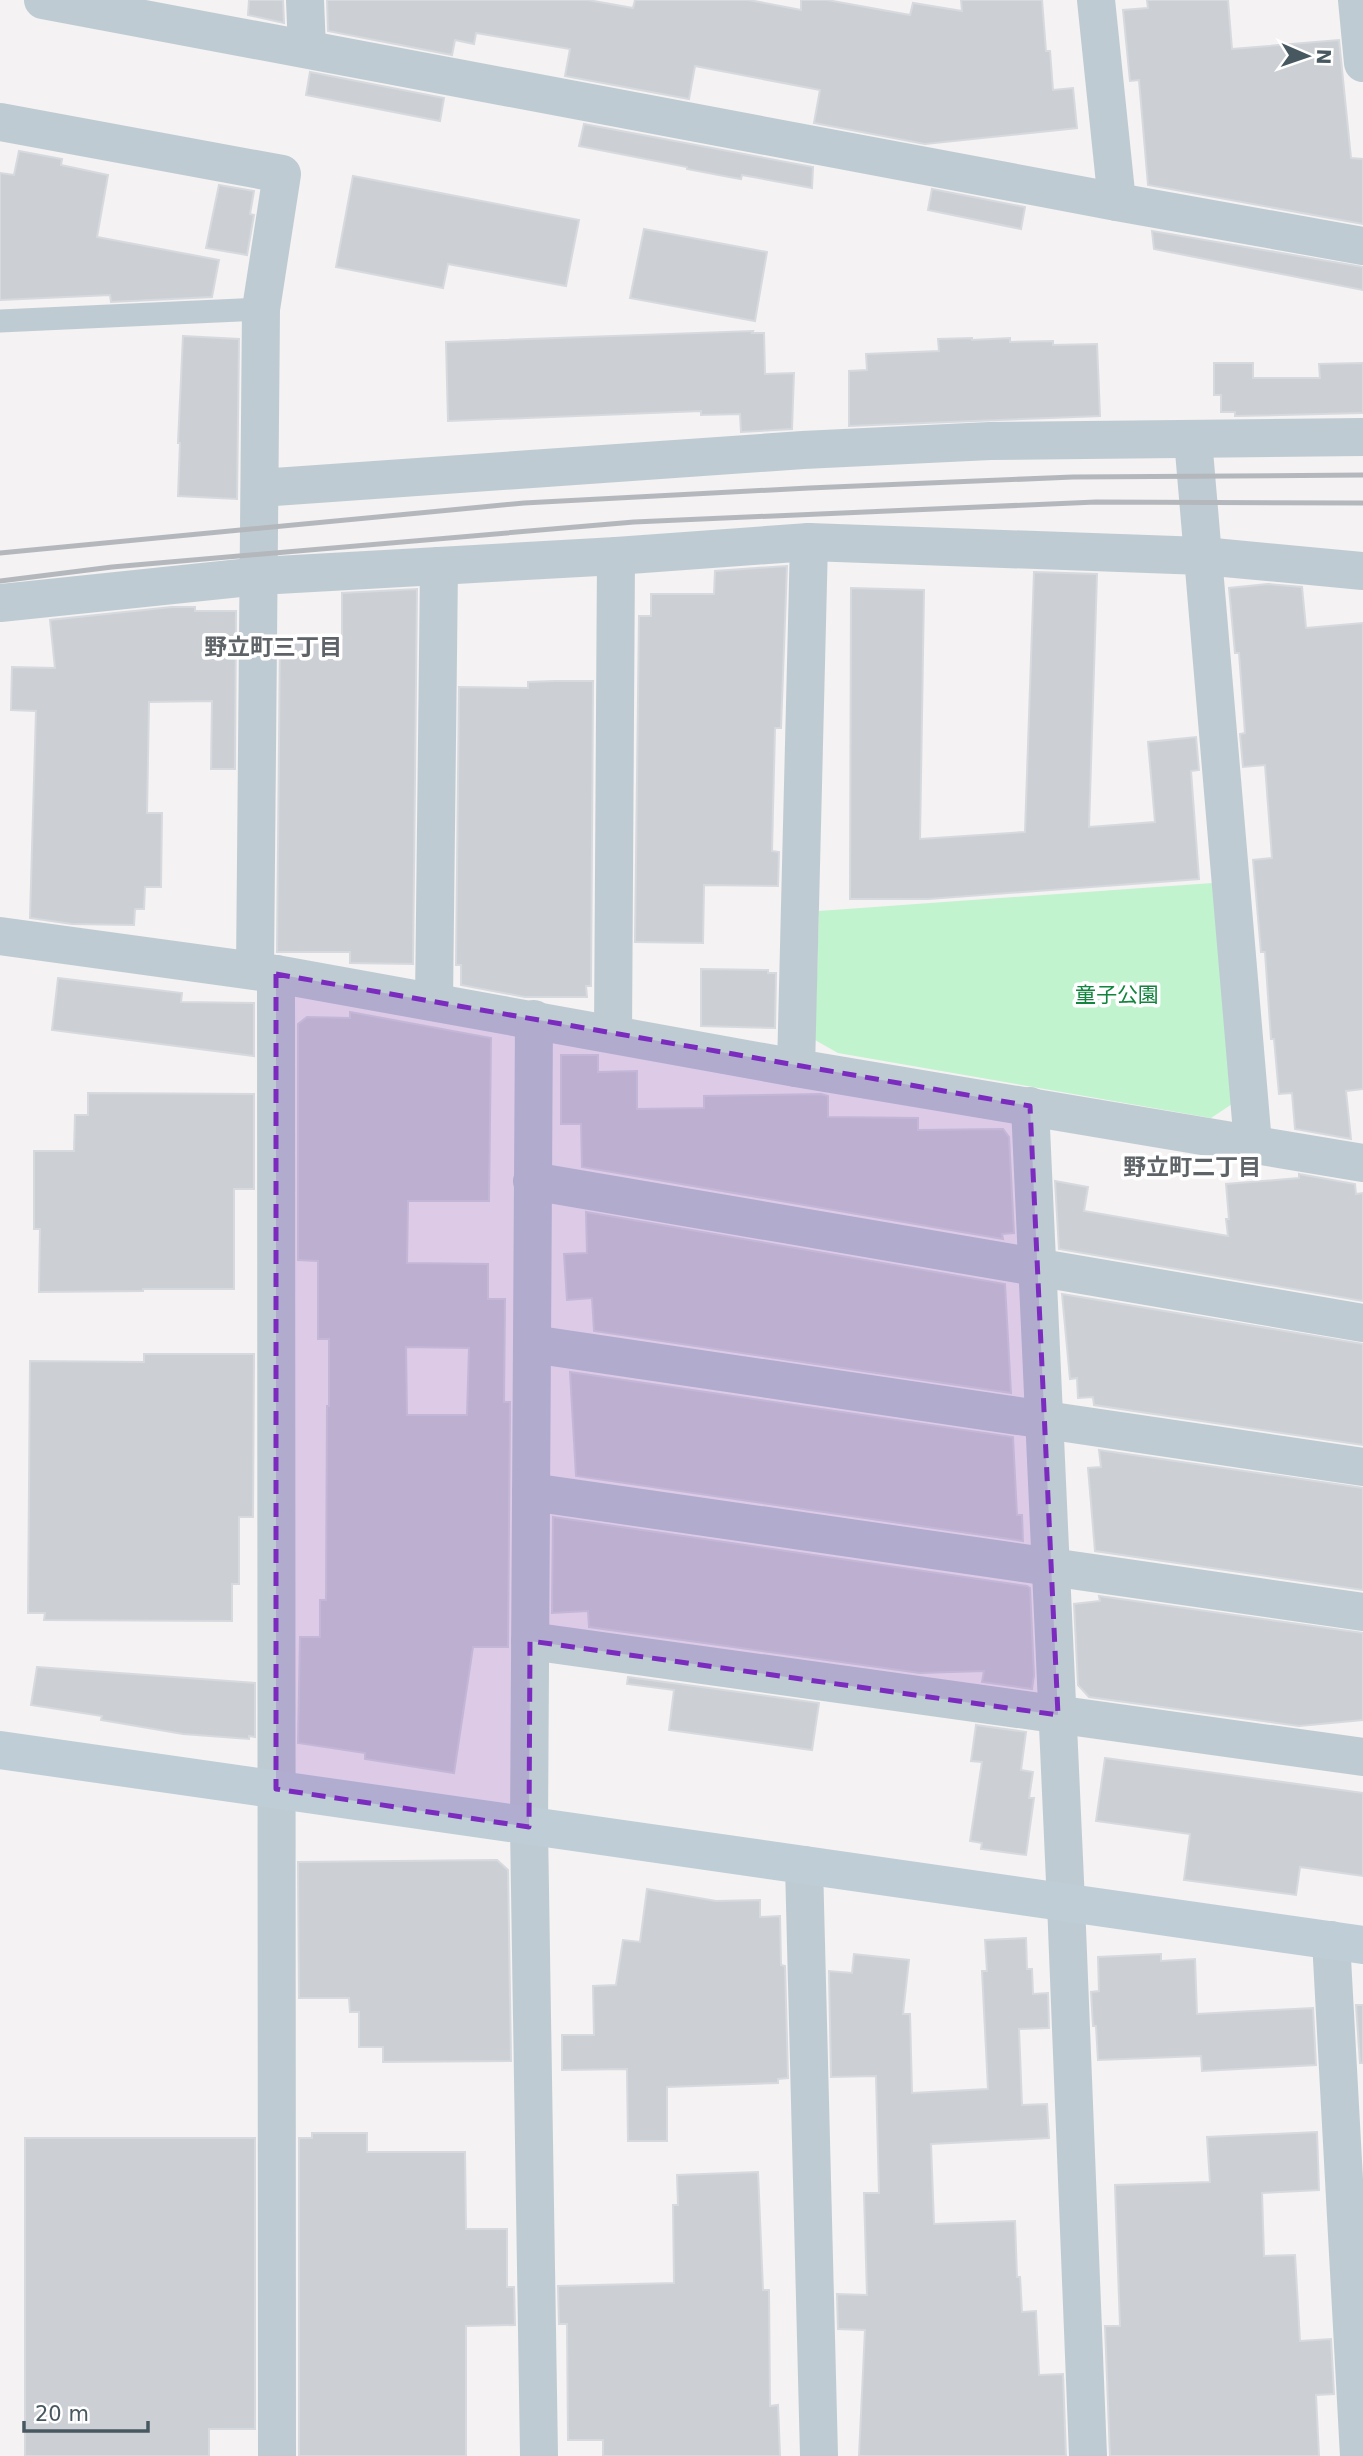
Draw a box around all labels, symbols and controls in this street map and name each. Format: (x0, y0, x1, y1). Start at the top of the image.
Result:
north arrow (1272, 21, 1342, 91)
text: N (1313, 48, 1335, 65)
district label: 野立町三丁目 (204, 634, 342, 660)
park label: 童子公園 (1075, 983, 1159, 1007)
district label: 野立町二丁目 (1123, 1154, 1261, 1180)
scale bar (24, 2390, 149, 2434)
text: 20 m (35, 2402, 89, 2426)

